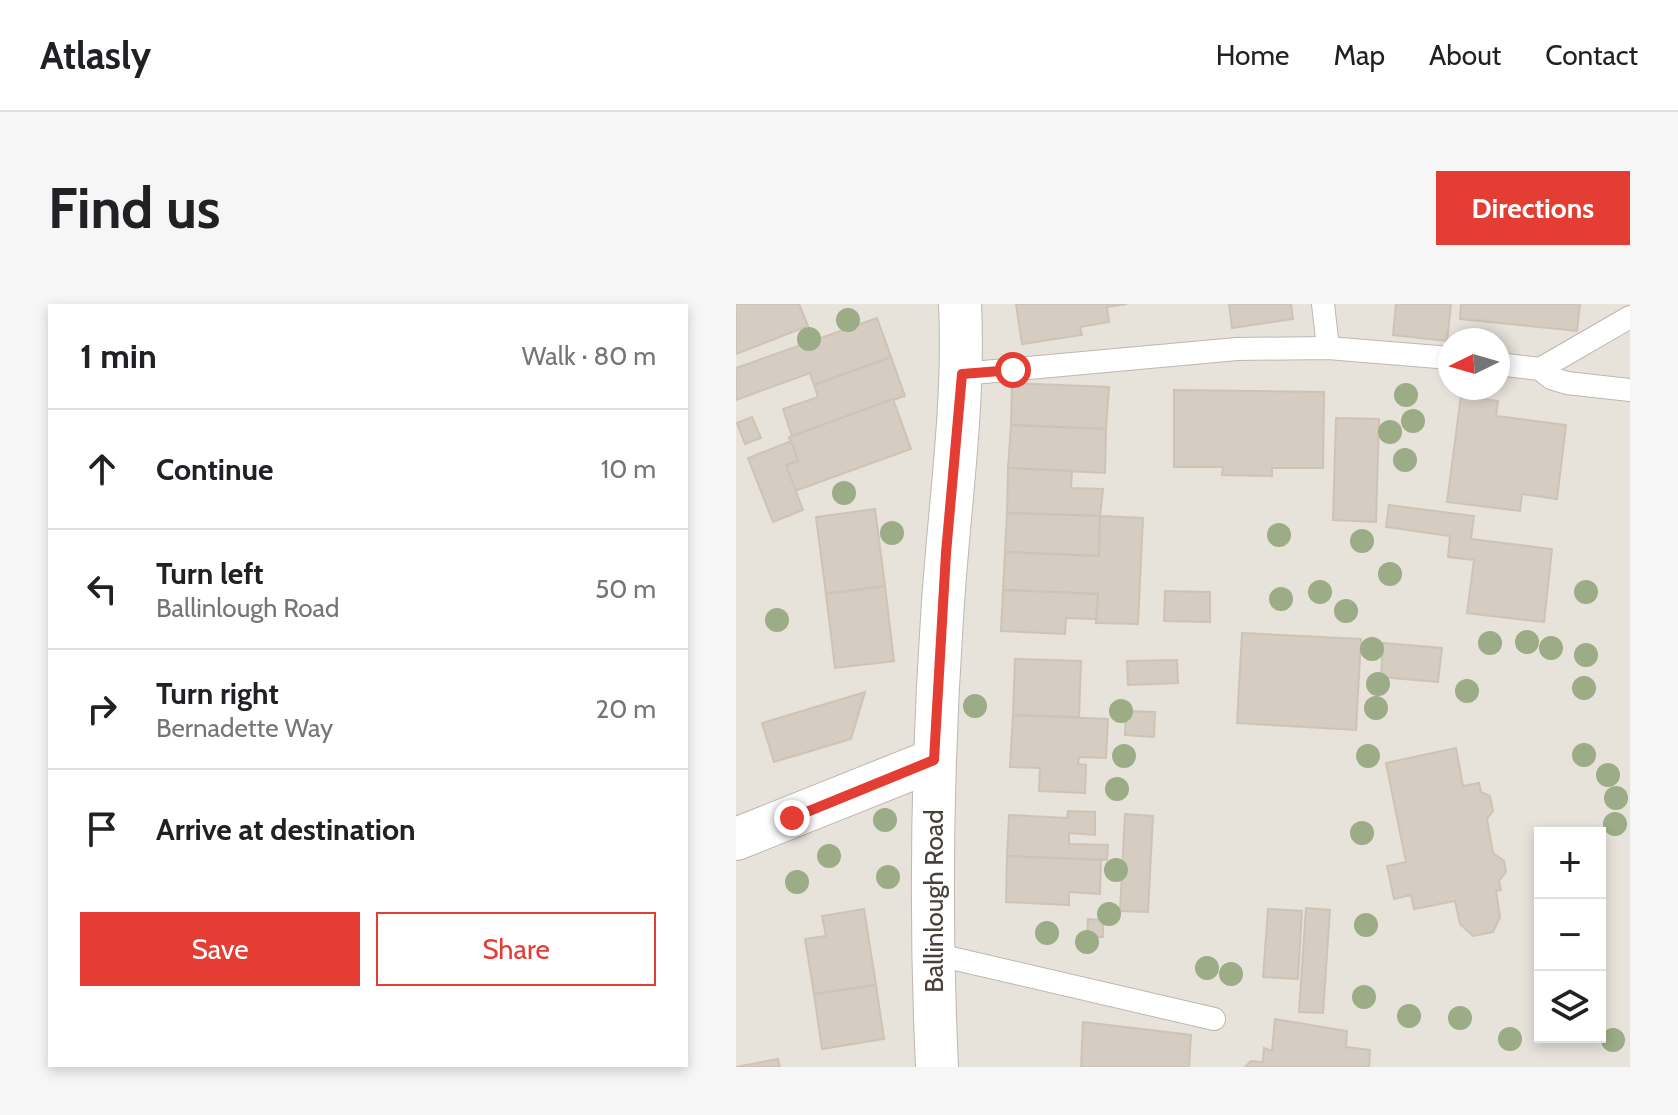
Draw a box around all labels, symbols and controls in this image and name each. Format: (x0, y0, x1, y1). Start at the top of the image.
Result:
text: Atlasly (40, 32, 151, 79)
text: Home (1216, 38, 1289, 72)
text: Map (1333, 38, 1385, 72)
text: About (1429, 38, 1501, 72)
text: Contact (1545, 38, 1638, 72)
button: Directions (1436, 171, 1630, 245)
text: Find us (48, 174, 221, 242)
north arrow (1438, 328, 1510, 400)
text: 1 min (80, 335, 157, 377)
text: Walk · 80 m (522, 340, 656, 372)
route start (995, 352, 1031, 388)
icon: ahead (80, 447, 124, 491)
text: Continue (156, 451, 273, 488)
text: 10 m (601, 453, 656, 485)
text: Turn left (156, 555, 264, 592)
icon: left (80, 567, 124, 611)
text: 50 m (595, 573, 656, 605)
text: Ballinlough Road (156, 592, 340, 624)
text: Turn right (156, 675, 279, 712)
icon: right (80, 687, 124, 731)
text: 20 m (596, 693, 656, 725)
text: Bernadette Way (156, 712, 333, 744)
route end (774, 800, 810, 836)
icon: arrive (80, 807, 124, 851)
street label: Ballinlough Road (918, 809, 950, 993)
text: Arrive at destination (156, 811, 416, 848)
map controls (1534, 827, 1606, 1043)
button: + (1534, 827, 1606, 899)
button: − (1534, 899, 1606, 971)
button: Save (80, 912, 360, 986)
button: Share (376, 912, 656, 986)
button: layers (1534, 971, 1606, 1043)

